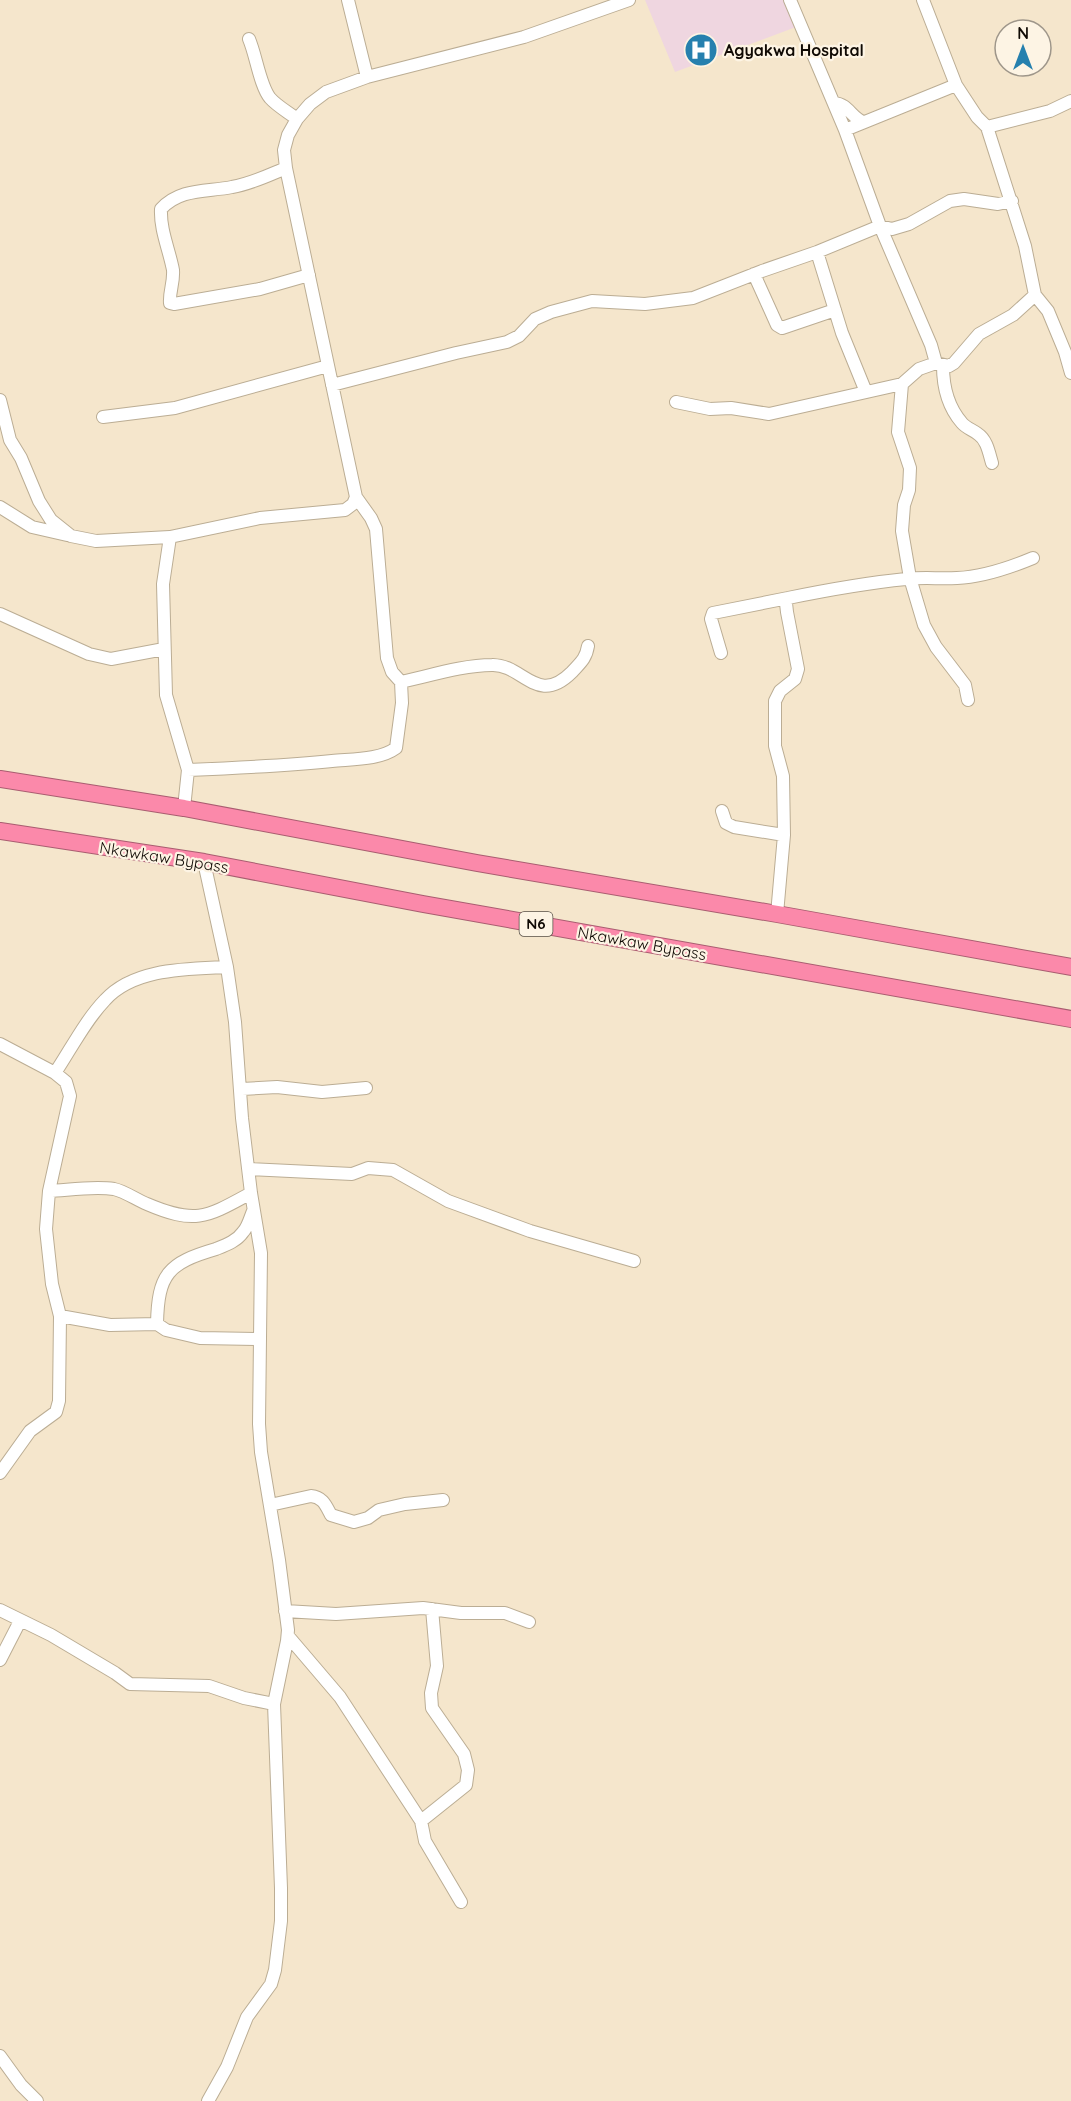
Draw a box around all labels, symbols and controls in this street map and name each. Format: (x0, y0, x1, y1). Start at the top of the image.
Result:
north arrow (993, 18, 1053, 78)
text: N (1017, 23, 1029, 43)
hospital icon: Agyakwa Hospital (683, 32, 719, 68)
place label: Agyakwa Hospital (724, 40, 864, 60)
street label: Nkawkaw Bypass (98, 837, 230, 877)
road number: N6 (520, 912, 552, 936)
street label: Nkawkaw Bypass (576, 922, 708, 964)

